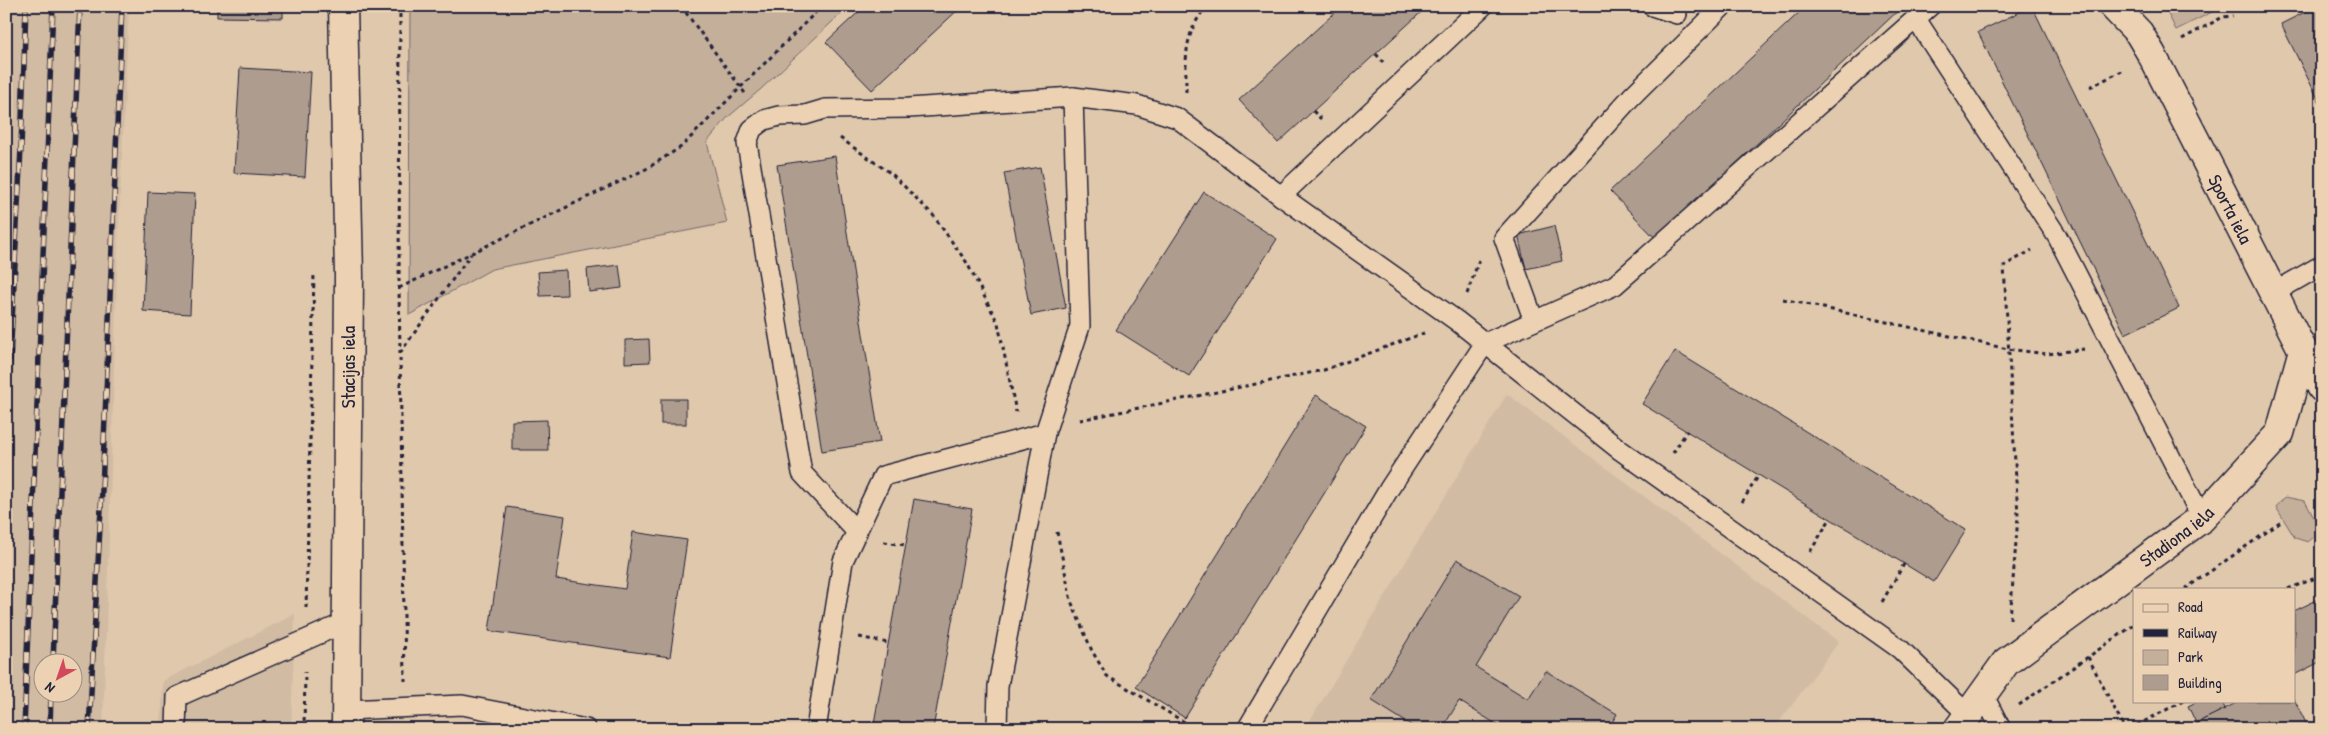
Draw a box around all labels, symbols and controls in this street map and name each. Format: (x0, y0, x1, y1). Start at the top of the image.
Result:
street label: Sporta iela (2202, 170, 2259, 249)
street label: Stacijas iela (335, 325, 361, 408)
street label: Stadiona iela (2134, 500, 2220, 573)
legend (2133, 588, 2296, 702)
text: Road (2178, 596, 2203, 617)
text: Railway (2178, 622, 2217, 643)
text: Park (2178, 646, 2203, 667)
north arrow (32, 652, 82, 702)
text: Building (2178, 672, 2222, 693)
text: N (40, 678, 58, 698)

